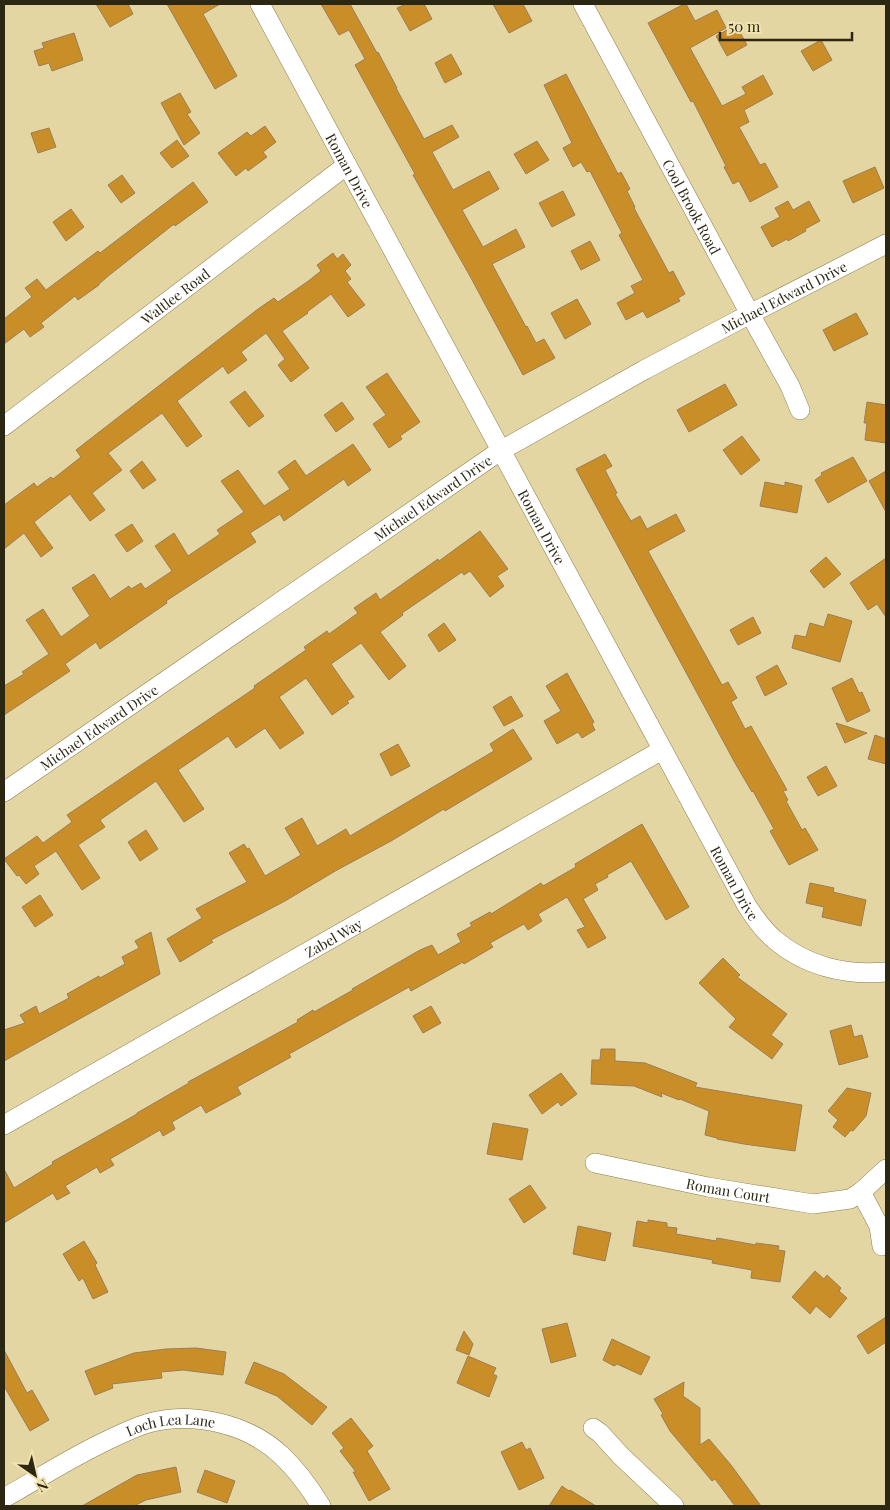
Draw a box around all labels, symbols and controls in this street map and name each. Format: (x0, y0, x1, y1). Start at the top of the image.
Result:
scale bar (720, 10, 852, 42)
text: 50 m (728, 16, 761, 36)
street label: Roman Drive (322, 130, 378, 211)
street label: Cool Brook Road (659, 156, 725, 257)
street label: Michael Edward Drive (718, 256, 850, 337)
street label: Waltlee Road (136, 264, 213, 329)
street label: Michael Edward Drive (370, 450, 495, 545)
street label: Roman Drive (514, 486, 570, 567)
street label: Michael Edward Drive (36, 680, 162, 774)
street label: Roman Drive (707, 842, 763, 924)
street label: Zabel Way (301, 913, 365, 961)
street label: Roman Court (685, 1173, 773, 1207)
street label: Loch Lea Lane (123, 1409, 217, 1440)
north arrow (10, 1450, 60, 1500)
text: N (33, 1475, 52, 1497)

